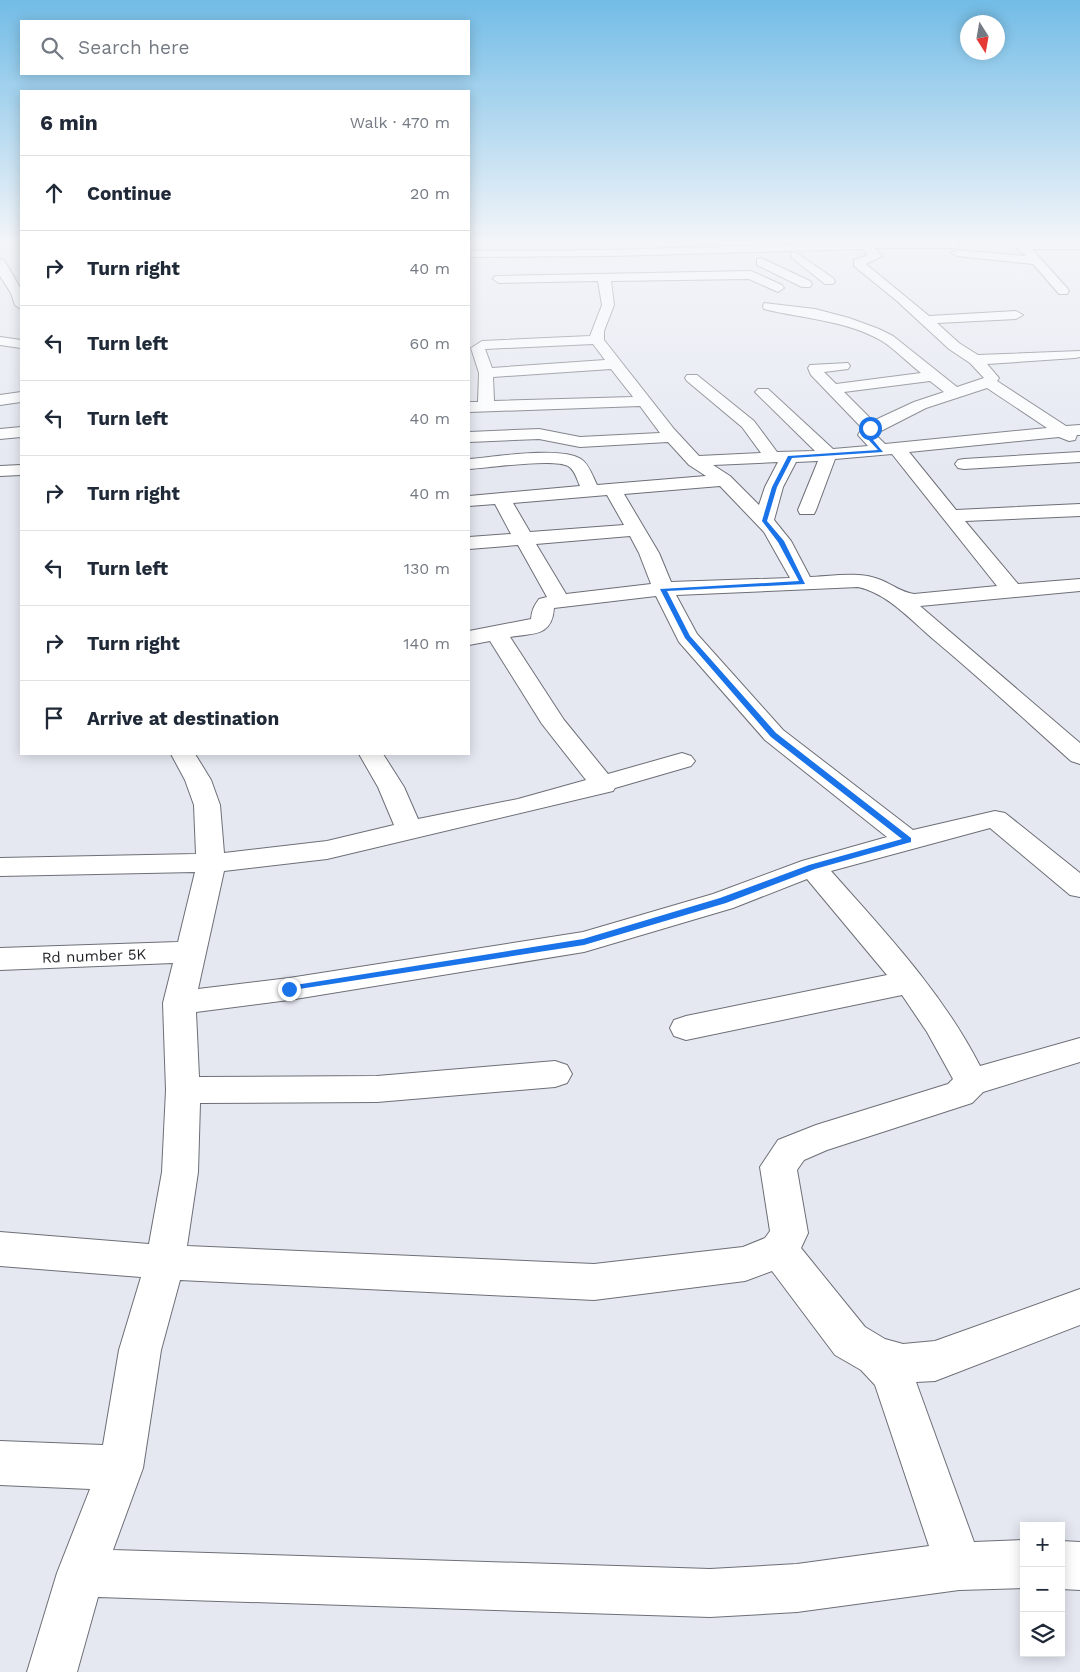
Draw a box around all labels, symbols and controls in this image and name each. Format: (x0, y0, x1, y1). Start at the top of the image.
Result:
north arrow (960, 15, 1005, 60)
search box (20, 20, 470, 75)
icon: search (38, 34, 66, 62)
text: Search here (78, 36, 189, 59)
text: 6 min (40, 110, 98, 135)
text: Walk · 470 m (350, 113, 450, 132)
icon: ahead (40, 179, 68, 207)
text: Continue (87, 182, 171, 205)
text: 20 m (410, 184, 450, 203)
icon: right (40, 254, 68, 282)
text: Turn right (87, 257, 180, 280)
text: 40 m (410, 259, 450, 278)
icon: left (40, 329, 68, 357)
text: Turn left (87, 332, 168, 355)
text: 60 m (410, 334, 450, 353)
icon: left (40, 404, 68, 432)
text: Turn left (87, 407, 168, 430)
text: 40 m (410, 409, 450, 428)
route start (859, 417, 882, 440)
icon: right (40, 479, 68, 507)
text: Turn right (87, 482, 180, 505)
text: 40 m (410, 484, 450, 503)
icon: left (40, 554, 68, 582)
text: Turn left (87, 557, 168, 580)
text: 130 m (404, 559, 450, 578)
icon: right (40, 629, 68, 657)
text: Turn right (87, 632, 180, 655)
text: 140 m (403, 634, 450, 653)
icon: arrive (40, 704, 68, 732)
text: Arrive at destination (87, 707, 279, 730)
street label: Rd number 5K (41, 945, 147, 967)
route end (278, 978, 301, 1001)
map controls (1020, 1522, 1065, 1657)
button: + (1020, 1522, 1065, 1567)
button: − (1020, 1567, 1065, 1612)
button: layers (1020, 1612, 1065, 1657)

